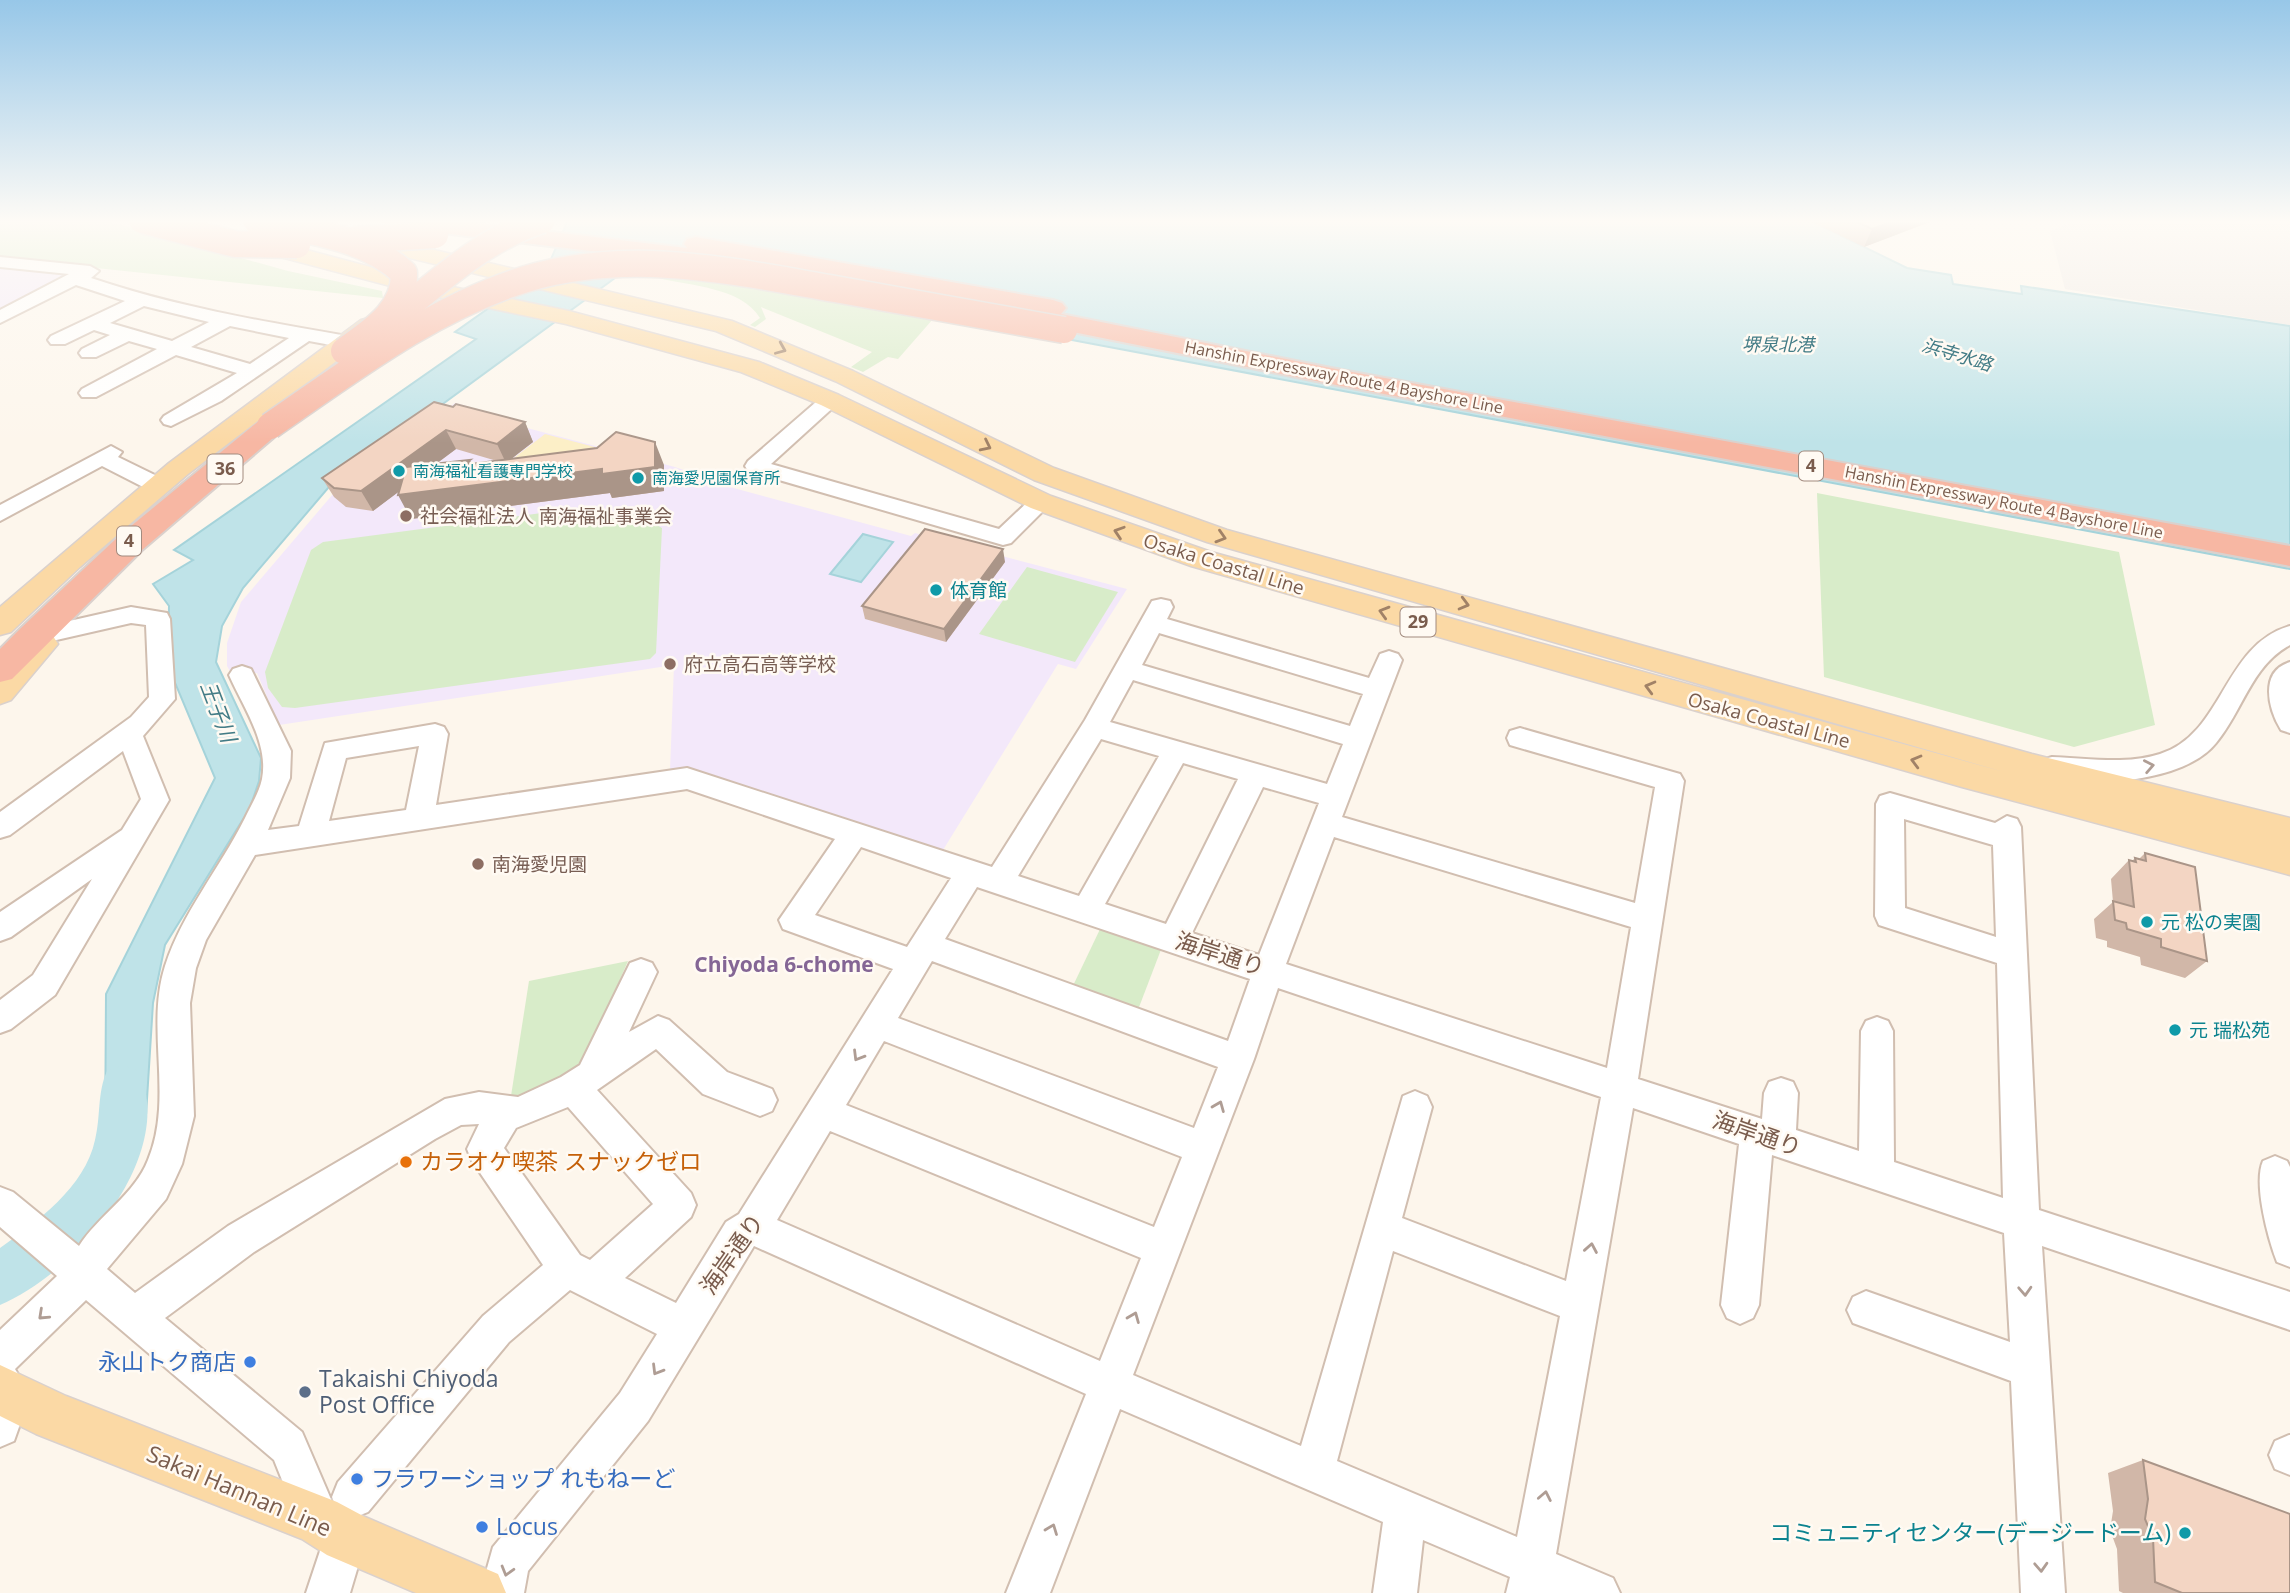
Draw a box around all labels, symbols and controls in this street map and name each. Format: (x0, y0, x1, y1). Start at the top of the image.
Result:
water label: 堺泉北港 (1742, 332, 1817, 356)
water label: 浜寺水路 (1919, 332, 1997, 377)
street label: Hanshin Expressway Route 4 Bayshore Line (1183, 335, 1505, 419)
one-way arrow (774, 340, 786, 354)
one-way arrow (979, 437, 991, 451)
road number: 4 (1799, 452, 1823, 480)
road number: 36 (208, 454, 243, 484)
place label: 南海福祉看護専門学校 (413, 460, 573, 482)
street label: Hanshin Expressway Route 4 Bayshore Line (1843, 460, 2165, 544)
marker: 南海福祉看護専門学校 (391, 463, 407, 479)
place label: 南海愛児園保育所 (652, 467, 780, 489)
marker: 南海愛児園保育所 (630, 470, 646, 486)
place label: 社会福祉法人 南海福祉事業会 (420, 503, 672, 529)
marker: 社会福祉法人 南海福祉事業会 (398, 508, 414, 524)
road number: 4 (117, 526, 141, 556)
one-way arrow (1113, 526, 1126, 540)
street label: Osaka Coastal Line (1140, 527, 1308, 601)
one-way arrow (1215, 528, 1227, 543)
place label: 体育館 (950, 577, 1007, 603)
marker: 体育館 (928, 582, 944, 598)
one-way arrow (1457, 596, 1469, 610)
one-way arrow (1378, 606, 1390, 620)
road number: 29 (1400, 608, 1436, 636)
place label: 府立高石高等学校 (684, 651, 836, 677)
marker: 府立高石高等学校 (662, 656, 678, 672)
water label: 王子川 (195, 677, 244, 748)
one-way arrow (1644, 681, 1656, 696)
street label: Osaka Coastal Line (1685, 686, 1853, 754)
one-way arrow (1910, 755, 1922, 769)
one-way arrow (2143, 759, 2155, 774)
place label: 南海愛児園 (492, 851, 587, 877)
marker: 南海愛児園 (470, 856, 486, 872)
place label: 元 松の実園 (2161, 909, 2261, 935)
marker: 元 松の実園 (2139, 914, 2155, 930)
street label: 海岸通り (1172, 924, 1269, 982)
district label: Chiyoda 6-chome (694, 950, 874, 978)
place label: 元 瑞松苑 (2189, 1017, 2270, 1043)
marker: 元 瑞松苑 (2167, 1022, 2183, 1038)
one-way arrow (854, 1048, 867, 1061)
one-way arrow (1210, 1101, 1224, 1113)
street label: 海岸通り (1709, 1103, 1806, 1163)
place label: カラオケ喫茶 スナックゼロ (420, 1145, 702, 1177)
marker: カラオケ喫茶 スナックゼロ (398, 1154, 414, 1170)
street label: 海岸通り (692, 1207, 771, 1300)
one-way arrow (1583, 1242, 1598, 1254)
one-way arrow (2018, 1286, 2033, 1297)
one-way arrow (38, 1306, 51, 1319)
one-way arrow (1126, 1312, 1140, 1324)
place label: 永山トク商店 (98, 1345, 236, 1377)
marker: 永山トク商店 (242, 1354, 258, 1370)
place label: Takaishi Chiyoda Post Office (319, 1362, 499, 1420)
one-way arrow (652, 1362, 665, 1375)
marker: Takaishi Chiyoda Post Office (297, 1384, 313, 1400)
street label: Sakai Hannan Line (142, 1437, 337, 1543)
place label: フラワーショップ れもねーど (371, 1462, 676, 1494)
marker: フラワーショップ れもねーど (349, 1471, 365, 1487)
one-way arrow (1537, 1490, 1552, 1502)
place label: Locus (496, 1510, 558, 1542)
place label: コミュニティセンター(デージードーム) (1769, 1516, 2171, 1548)
marker: Locus (474, 1519, 490, 1535)
one-way arrow (1044, 1524, 1058, 1536)
marker: コミュニティセンター(デージードーム) (2177, 1525, 2193, 1541)
one-way arrow (2033, 1562, 2048, 1573)
one-way arrow (501, 1564, 516, 1576)

